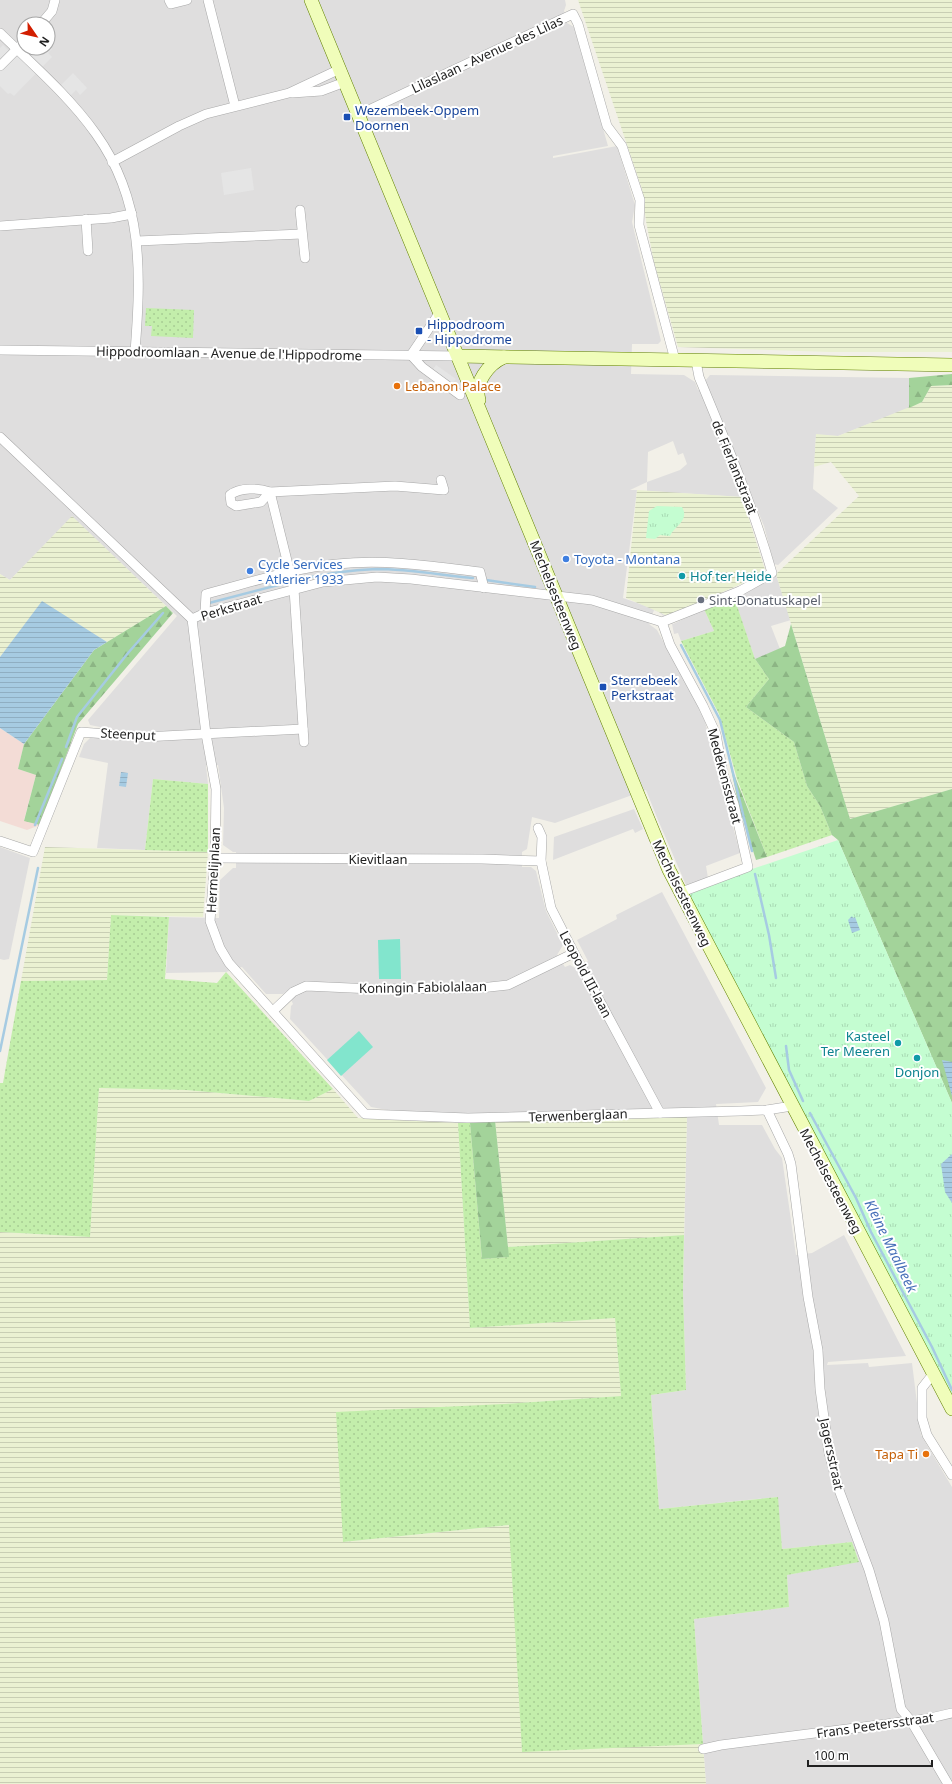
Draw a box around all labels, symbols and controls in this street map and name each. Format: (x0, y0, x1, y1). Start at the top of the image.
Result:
street label: Lilaslaan - Avenue des Lilas (408, 11, 566, 97)
north arrow (16, 16, 56, 56)
text: N (36, 34, 53, 50)
place label: Wezembeek-Oppem Doornen (355, 101, 479, 134)
marker: Wezembeek-Oppem Doornen (342, 112, 352, 122)
place label: Hippodroom - Hippodrome (427, 315, 512, 348)
marker: Hippodroom - Hippodrome (414, 326, 424, 336)
street label: Hippodroomlaan - Avenue de l'Hippodrome (96, 342, 362, 364)
place label: Lebanon Palace (405, 377, 501, 395)
marker: Lebanon Palace (392, 381, 402, 391)
street label: de Fierlantstraat (708, 417, 762, 517)
street label: Mechelsesteenweg (526, 537, 586, 653)
place label: Toyota - Montana (574, 550, 680, 568)
marker: Toyota - Montana (561, 554, 571, 564)
place label: Cycle Services - Atlerier 1933 (258, 555, 344, 588)
marker: Cycle Services - Atlerier 1933 (245, 566, 255, 576)
place label: Hof ter Heide (690, 567, 772, 585)
marker: Hof ter Heide (677, 571, 687, 581)
street label: Perkstraat (198, 589, 264, 625)
place label: Sint-Donatuskapel (709, 591, 821, 609)
marker: Sint-Donatuskapel (696, 595, 706, 605)
place label: Sterrebeek Perkstraat (611, 671, 678, 704)
marker: Sterrebeek Perkstraat (598, 682, 608, 692)
street label: Steenput (100, 724, 156, 744)
street label: Medekensstraat (704, 726, 746, 826)
street label: Hermelijnlaan (202, 827, 224, 913)
street label: Mechelsesteenweg (648, 837, 716, 949)
street label: Kievitlaan (348, 850, 408, 868)
street label: Leopold III-laan (556, 927, 616, 1021)
street label: Koningin Fabiolalaan (359, 977, 487, 997)
place label: Kasteel Ter Meeren (821, 1027, 890, 1060)
marker: Kasteel Ter Meeren (893, 1038, 903, 1048)
marker: Donjon (912, 1053, 922, 1063)
place label: Donjon (895, 1063, 939, 1081)
street label: Terwenberglaan (528, 1104, 628, 1126)
street label: Mechelsesteenweg (796, 1125, 866, 1237)
water label: Kleine Maalbeek (861, 1196, 923, 1296)
street label: Jagersstraat (815, 1414, 848, 1492)
place label: Tapa Ti (875, 1445, 918, 1463)
marker: Tapa Ti (921, 1449, 931, 1459)
street label: Frans Peetersstraat (815, 1708, 935, 1742)
scale bar (808, 1742, 932, 1768)
text: 100 m (814, 1747, 849, 1764)

